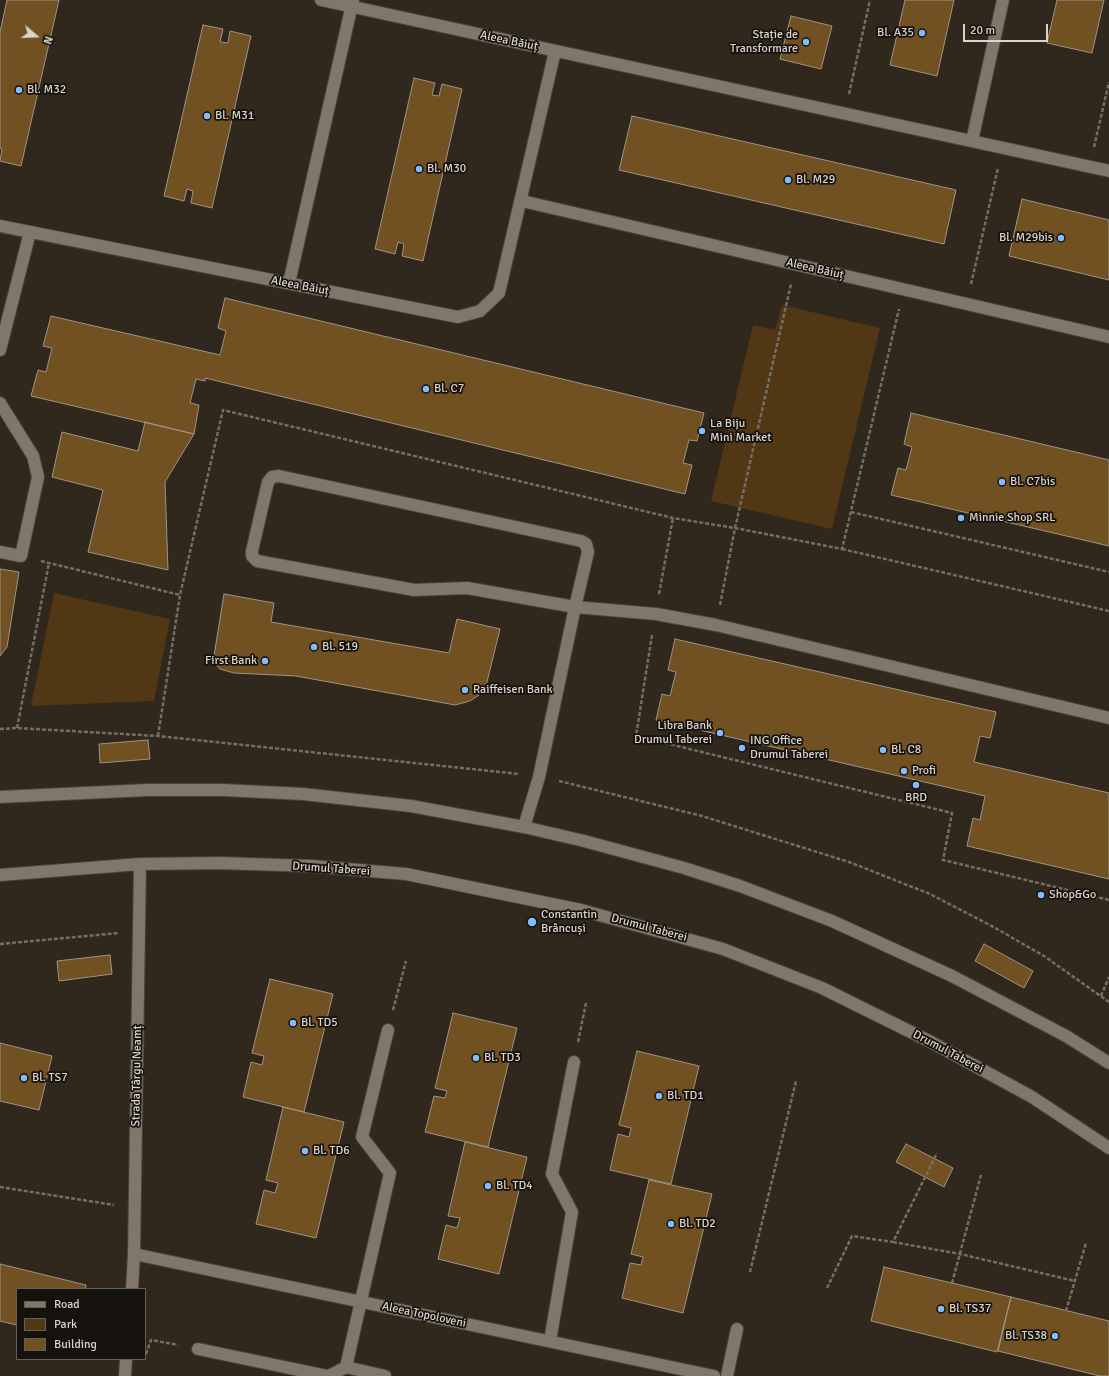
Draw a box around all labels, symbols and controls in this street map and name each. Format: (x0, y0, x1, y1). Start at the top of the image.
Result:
north arrow (16, 16, 56, 56)
scale bar (965, 16, 1050, 42)
text: 20 m (970, 23, 995, 38)
place label: Bl. A35 (877, 26, 914, 40)
street label: Aleea Băiuț (479, 28, 539, 54)
place label: Stație de Transformare (730, 28, 798, 56)
marker: Bl. A35 (917, 28, 927, 38)
text: N (40, 34, 55, 46)
marker: Stație de Transformare (801, 37, 811, 47)
place label: Bl. M32 (27, 83, 66, 97)
marker: Bl. M32 (14, 85, 24, 95)
place label: Bl. M31 (215, 109, 254, 123)
marker: Bl. M31 (202, 111, 212, 121)
place label: Bl. M30 (427, 162, 466, 176)
marker: Bl. M30 (414, 164, 424, 174)
place label: Bl. M29 (796, 173, 835, 187)
marker: Bl. M29 (783, 175, 793, 185)
place label: Bl. M29bis (999, 231, 1053, 245)
marker: Bl. M29bis (1056, 233, 1066, 243)
street label: Aleea Băiuț (785, 255, 845, 283)
street label: Aleea Băiuț (270, 273, 330, 299)
place label: Bl. C7 (434, 382, 464, 396)
marker: Bl. C7 (421, 384, 431, 394)
place label: La Biju Mini Market (710, 417, 772, 445)
marker: La Biju Mini Market (697, 426, 707, 436)
place label: Bl. C7bis (1010, 475, 1055, 489)
marker: Bl. C7bis (997, 477, 1007, 487)
place label: Minnie Shop SRL (969, 511, 1055, 525)
marker: Minnie Shop SRL (956, 513, 966, 523)
place label: Bl. 519 (322, 640, 358, 654)
marker: Bl. 519 (309, 642, 319, 652)
place label: First Bank (205, 654, 257, 668)
marker: First Bank (260, 656, 270, 666)
place label: Raiffeisen Bank (473, 683, 553, 697)
marker: Raiffeisen Bank (460, 685, 470, 695)
place label: Libra Bank Drumul Taberei (634, 719, 712, 747)
marker: Libra Bank Drumul Taberei (715, 728, 725, 738)
place label: ING Office Drumul Taberei (750, 734, 828, 762)
marker: ING Office Drumul Taberei (737, 743, 747, 753)
place label: Bl. C8 (891, 743, 921, 757)
marker: Bl. C8 (878, 745, 888, 755)
place label: Profi (912, 764, 936, 778)
marker: Profi (899, 766, 909, 776)
marker: BRD (911, 780, 921, 790)
place label: BRD (905, 791, 927, 805)
street label: Drumul Taberei (292, 859, 370, 879)
place label: Shop&Go (1049, 888, 1096, 902)
marker: Shop&Go (1036, 890, 1046, 900)
place label: Constantin Brâncuși (541, 908, 597, 936)
street label: Drumul Taberei (609, 911, 689, 945)
marker: Constantin Brâncuși (526, 916, 538, 928)
place label: Bl. TD5 (301, 1016, 338, 1030)
marker: Bl. TD5 (288, 1018, 298, 1028)
street label: Strada Târgu Neamț (129, 1025, 145, 1127)
street label: Drumul Taberei (910, 1027, 986, 1077)
place label: Bl. TD3 (484, 1051, 521, 1065)
marker: Bl. TD3 (471, 1053, 481, 1063)
place label: Bl. TS7 (32, 1071, 68, 1085)
marker: Bl. TS7 (19, 1073, 29, 1083)
place label: Bl. TD1 (667, 1089, 704, 1103)
marker: Bl. TD1 (654, 1091, 664, 1101)
place label: Bl. TD6 (313, 1144, 350, 1158)
marker: Bl. TD6 (300, 1146, 310, 1156)
place label: Bl. TD4 (496, 1179, 533, 1193)
marker: Bl. TD4 (483, 1181, 493, 1191)
place label: Bl. TD2 (679, 1217, 716, 1231)
marker: Bl. TD2 (666, 1219, 676, 1229)
legend (16, 1288, 146, 1360)
text: Road (54, 1297, 80, 1312)
street label: Aleea Topoloveni (381, 1299, 467, 1331)
place label: Bl. TS37 (949, 1302, 991, 1316)
marker: Bl. TS37 (936, 1304, 946, 1314)
text: Park (54, 1317, 77, 1332)
place label: Bl. TS38 (1005, 1329, 1047, 1343)
marker: Bl. TS38 (1050, 1331, 1060, 1341)
text: Building (54, 1337, 97, 1352)

